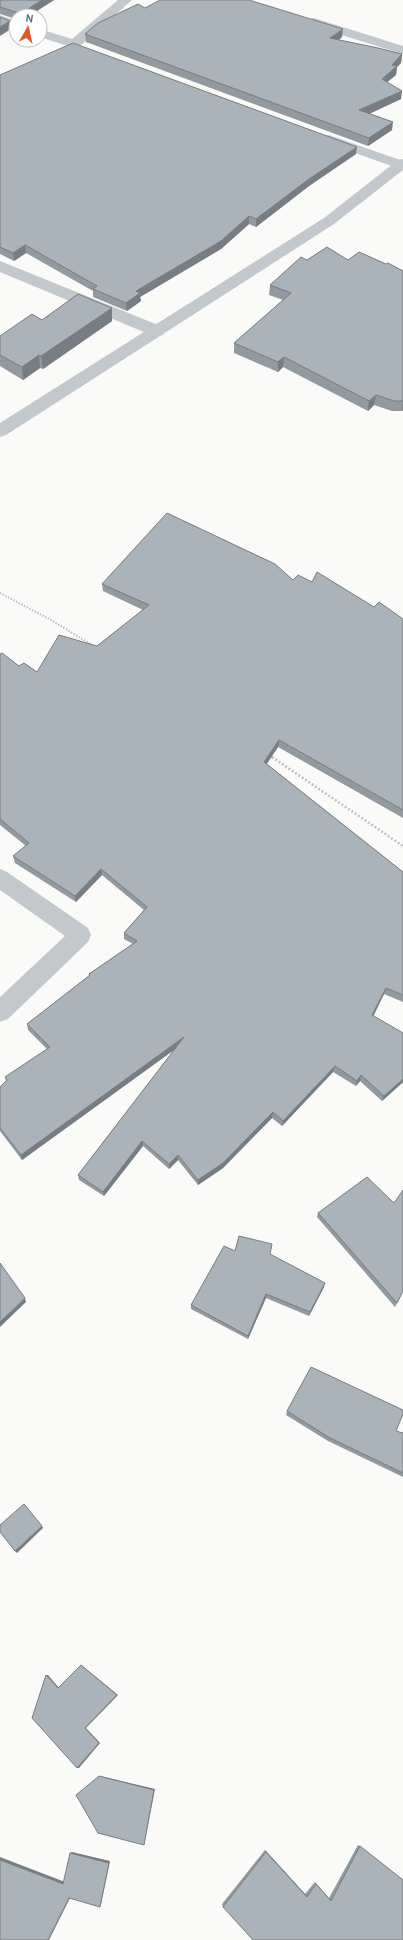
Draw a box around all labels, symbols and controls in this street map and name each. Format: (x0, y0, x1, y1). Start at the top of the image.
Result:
north arrow (8, 8, 48, 48)
text: N (24, 12, 34, 27)

